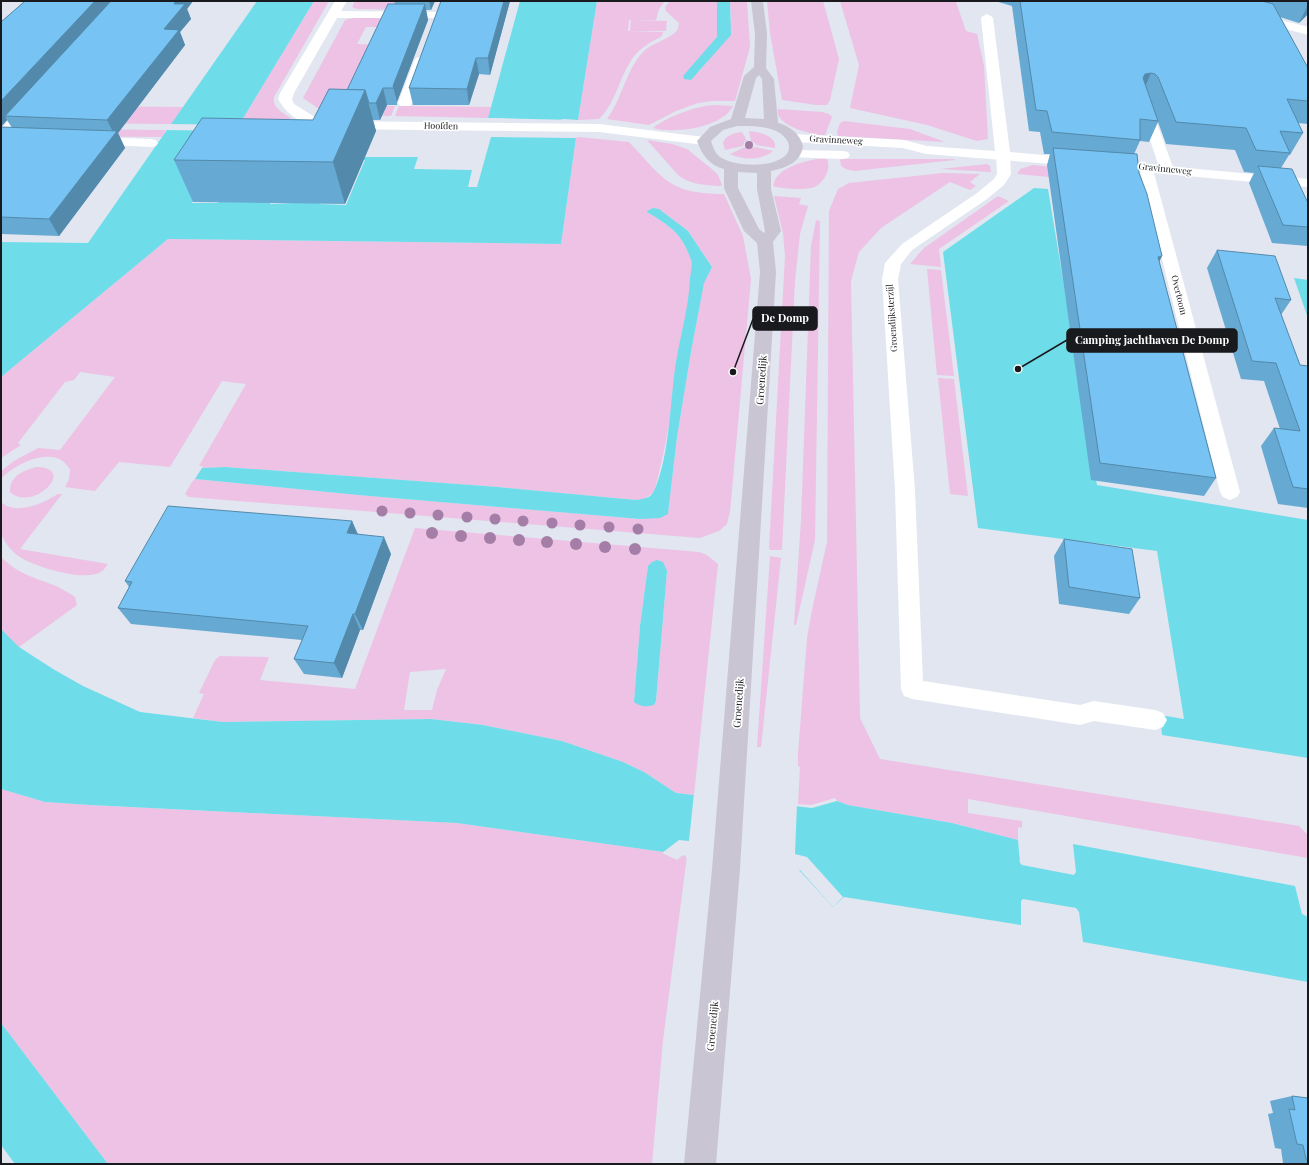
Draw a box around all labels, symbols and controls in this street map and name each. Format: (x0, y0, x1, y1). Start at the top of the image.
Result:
street label: Hoofden (424, 119, 459, 131)
street label: Gravinneweg (809, 132, 863, 146)
street label: Gravinneweg (1138, 159, 1192, 177)
street label: Overtoom (1169, 274, 1191, 316)
street label: Groendijksterzijl (883, 283, 899, 352)
callout: De Domp (753, 307, 817, 330)
text: De Domp (761, 310, 809, 325)
callout: Camping jachthaven De Domp (1067, 329, 1237, 352)
text: Camping jachthaven De Domp (1075, 332, 1230, 347)
street label: Groenedijk (752, 354, 770, 405)
street label: Groenedijk (729, 677, 747, 728)
street label: Groenedijk (703, 1000, 721, 1051)

